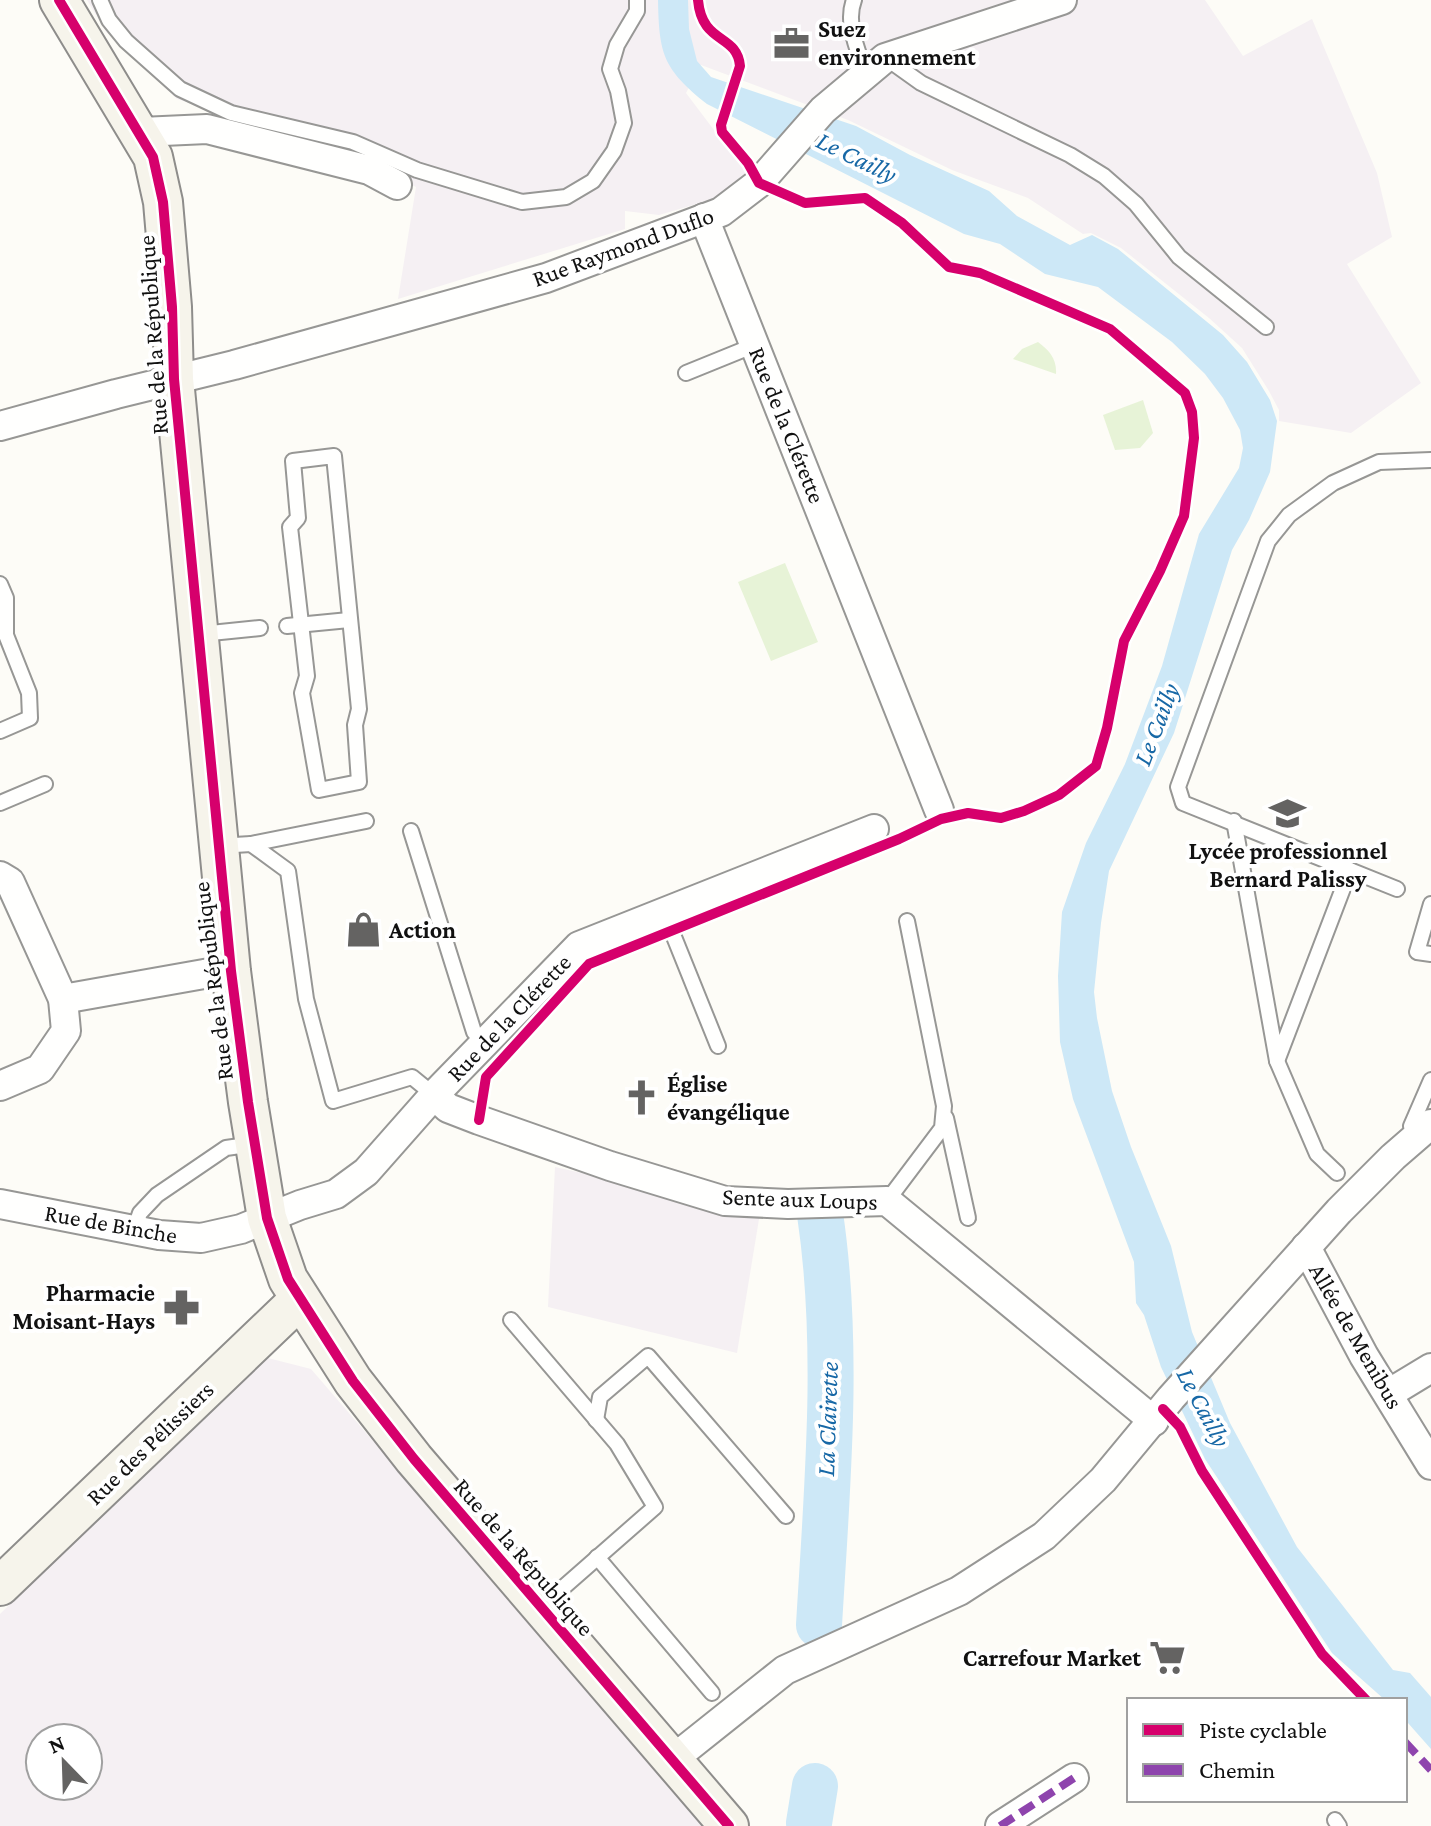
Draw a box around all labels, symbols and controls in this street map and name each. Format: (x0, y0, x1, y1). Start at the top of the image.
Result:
place label: Suez environnement (818, 15, 976, 70)
office icon: Suez environnement (773, 24, 811, 62)
water label: Le Cailly (812, 126, 902, 189)
street label: Rue Raymond Duflo (529, 201, 717, 292)
street label: Rue de la République (132, 234, 173, 436)
street label: Rue de la Clérette (744, 343, 831, 507)
water label: Le Cailly (1128, 679, 1185, 769)
school or university icon: Lycée professionnel Bernard Palissy (1269, 795, 1307, 833)
place label: Lycée professionnel Bernard Palissy (1188, 837, 1388, 892)
street label: Rue de la République (187, 880, 238, 1082)
shop icon: Action (344, 911, 382, 949)
place label: Action (388, 916, 456, 943)
street label: Rue de la Clérette (441, 948, 576, 1087)
place label: Église évangélique (667, 1070, 790, 1125)
church icon: Église évangélique (622, 1079, 660, 1117)
street label: Sente aux Loups (722, 1182, 878, 1215)
street label: Rue de Binche (43, 1199, 179, 1248)
street label: Allée de Menibus (1304, 1258, 1409, 1413)
place label: Pharmacie Moisant-Hays (12, 1279, 155, 1334)
pharmacy icon: Pharmacie Moisant-Hays (162, 1288, 200, 1326)
water label: La Clairette (811, 1361, 844, 1477)
water label: Le Cailly (1171, 1363, 1237, 1452)
street label: Rue des Pélissiers (81, 1375, 219, 1510)
street label: Rue de la République (449, 1472, 600, 1641)
supermarket icon: Carrefour Market (1148, 1639, 1186, 1677)
place label: Carrefour Market (963, 1644, 1141, 1671)
legend (1127, 1698, 1407, 1802)
text: Piste cyclable (1199, 1716, 1327, 1743)
north arrow (24, 1722, 104, 1802)
text: N (45, 1730, 68, 1758)
text: Chemin (1199, 1756, 1275, 1783)

